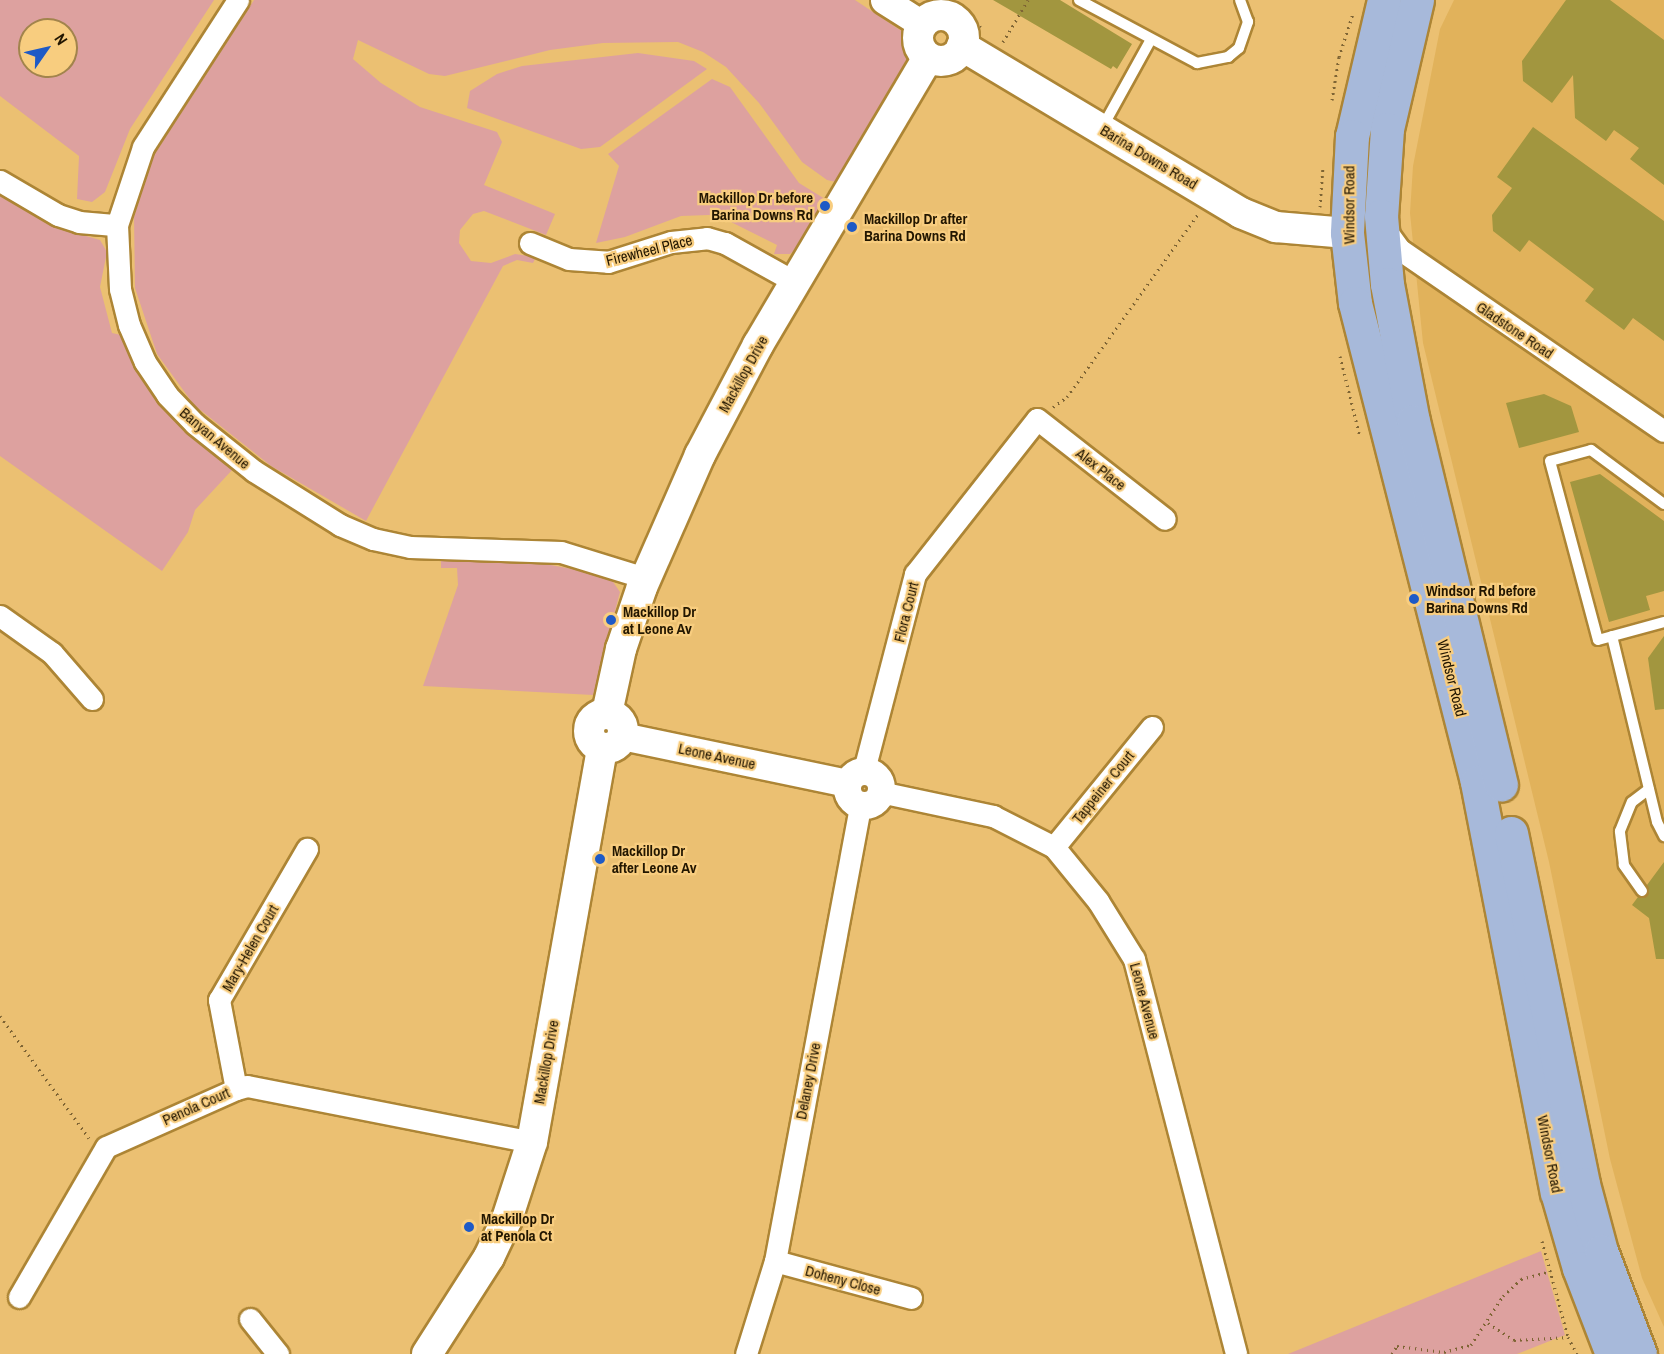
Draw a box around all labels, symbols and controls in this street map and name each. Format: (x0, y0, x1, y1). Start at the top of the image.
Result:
north arrow (18, 18, 78, 78)
text: N (49, 29, 73, 49)
street label: Barina Downs Road (1097, 121, 1201, 193)
street label: Windsor Road (1340, 166, 1358, 244)
place label: Mackillop Dr before Barina Downs Rd (699, 188, 813, 223)
marker: Mackillop Dr before Barina Downs Rd (818, 199, 832, 213)
place label: Mackillop Dr after Barina Downs Rd (864, 209, 967, 244)
marker: Mackillop Dr after Barina Downs Rd (845, 220, 859, 234)
street label: Firewheel Place (604, 231, 694, 269)
street label: Gladstone Road (1473, 298, 1557, 362)
street label: Mackillop Drive (715, 333, 771, 415)
street label: Banyan Avenue (176, 403, 254, 473)
street label: Alex Place (1073, 444, 1129, 494)
street label: Flora Court (890, 580, 922, 644)
place label: Windsor Rd before Barina Downs Rd (1426, 581, 1536, 616)
marker: Windsor Rd before Barina Downs Rd (1407, 592, 1421, 606)
place label: Mackillop Dr at Leone Av (623, 602, 696, 637)
marker: Mackillop Dr at Leone Av (604, 613, 618, 627)
street label: Windsor Road (1434, 638, 1470, 718)
street label: Leone Avenue (676, 739, 758, 773)
street label: Tappeiner Court (1068, 747, 1138, 827)
place label: Mackillop Dr after Leone Av (612, 841, 697, 876)
marker: Mackillop Dr after Leone Av (593, 852, 607, 866)
street label: Mary-Helen Court (218, 901, 282, 995)
street label: Leone Avenue (1126, 960, 1164, 1042)
street label: Mackillop Drive (530, 1019, 562, 1105)
street label: Delaney Drive (792, 1041, 824, 1121)
street label: Penola Court (160, 1083, 232, 1129)
street label: Windsor Road (1534, 1114, 1566, 1194)
place label: Mackillop Dr at Penola Ct (481, 1209, 554, 1244)
marker: Mackillop Dr at Penola Ct (462, 1220, 476, 1234)
street label: Doheny Close (803, 1261, 883, 1299)

